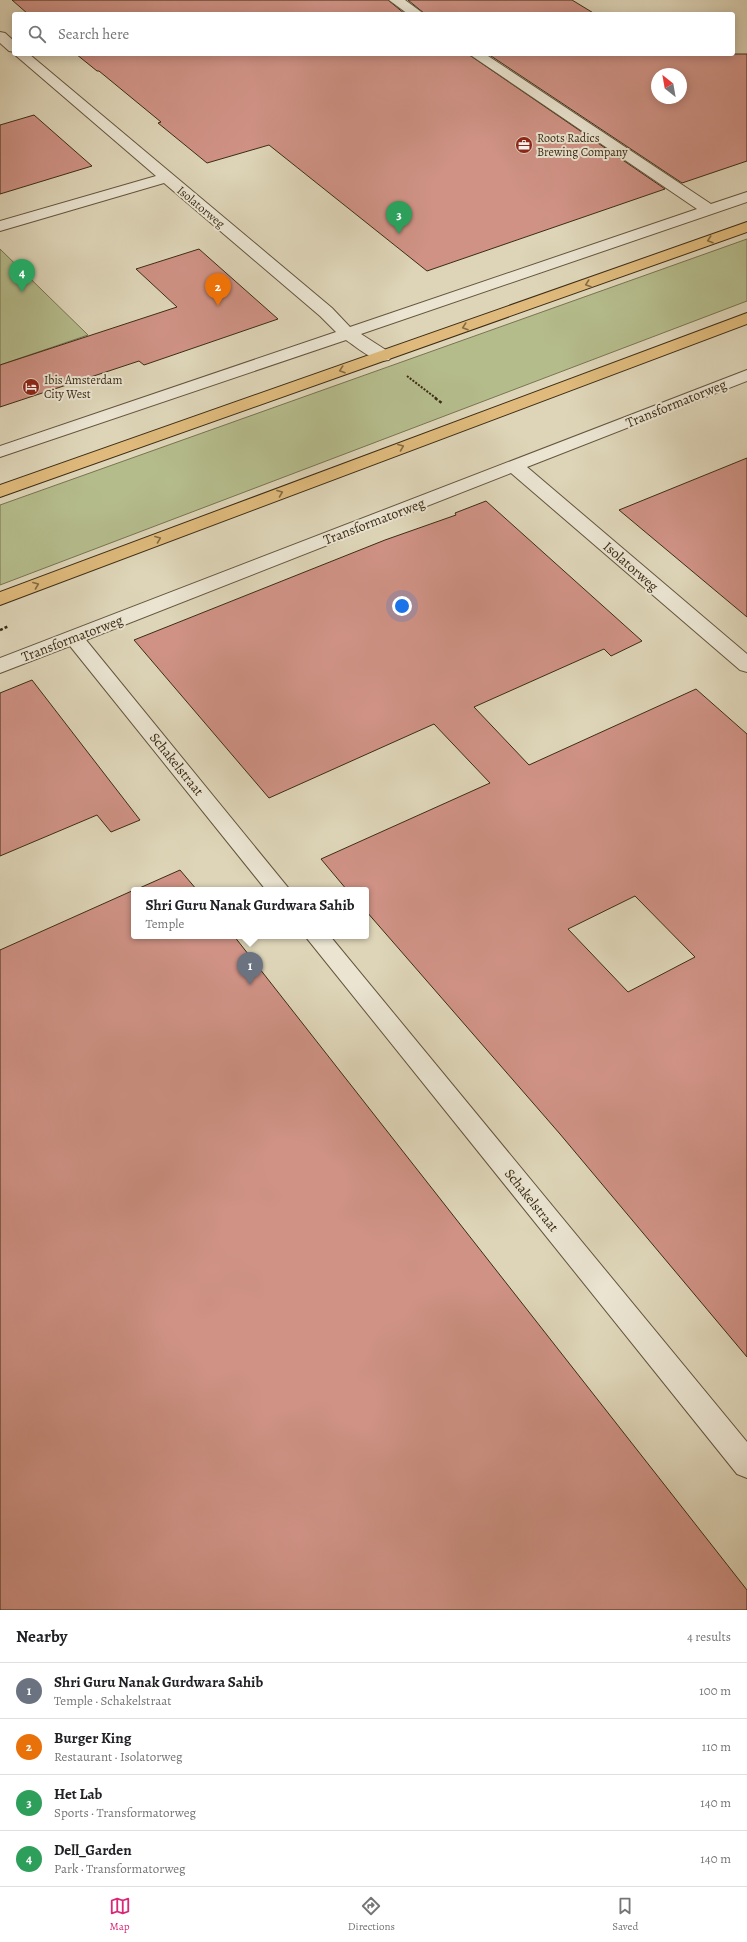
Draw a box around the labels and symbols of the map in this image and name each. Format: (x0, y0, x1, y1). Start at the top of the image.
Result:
north arrow (651, 68, 687, 104)
place label: Roots Radics Brewing Company (537, 130, 628, 160)
office icon: Roots Radics Brewing Company (514, 135, 534, 155)
street label: Isolatorweg (174, 182, 228, 232)
pin: 3 (386, 201, 412, 234)
one-way arrow (707, 236, 714, 244)
pin: 4 (9, 259, 35, 292)
pin: 2 (205, 273, 231, 306)
one-way arrow (584, 279, 591, 287)
one-way arrow (462, 322, 469, 331)
one-way arrow (339, 365, 346, 374)
place label: Ibis Amsterdam City West (44, 372, 122, 402)
street label: Transformatorweg (623, 375, 729, 432)
hotel icon: Ibis Amsterdam City West (21, 377, 41, 397)
one-way arrow (398, 444, 405, 452)
one-way arrow (276, 490, 283, 498)
street label: Transformatorweg (321, 493, 428, 550)
one-way arrow (155, 535, 162, 544)
street label: Isolatorweg (599, 537, 662, 596)
one-way arrow (33, 581, 40, 589)
your location (392, 596, 412, 616)
street label: Transformatorweg (19, 610, 126, 667)
street label: Schakelstraat (145, 729, 208, 800)
pin: 1 (237, 952, 263, 985)
street label: Schakelstraat (500, 1165, 563, 1236)

